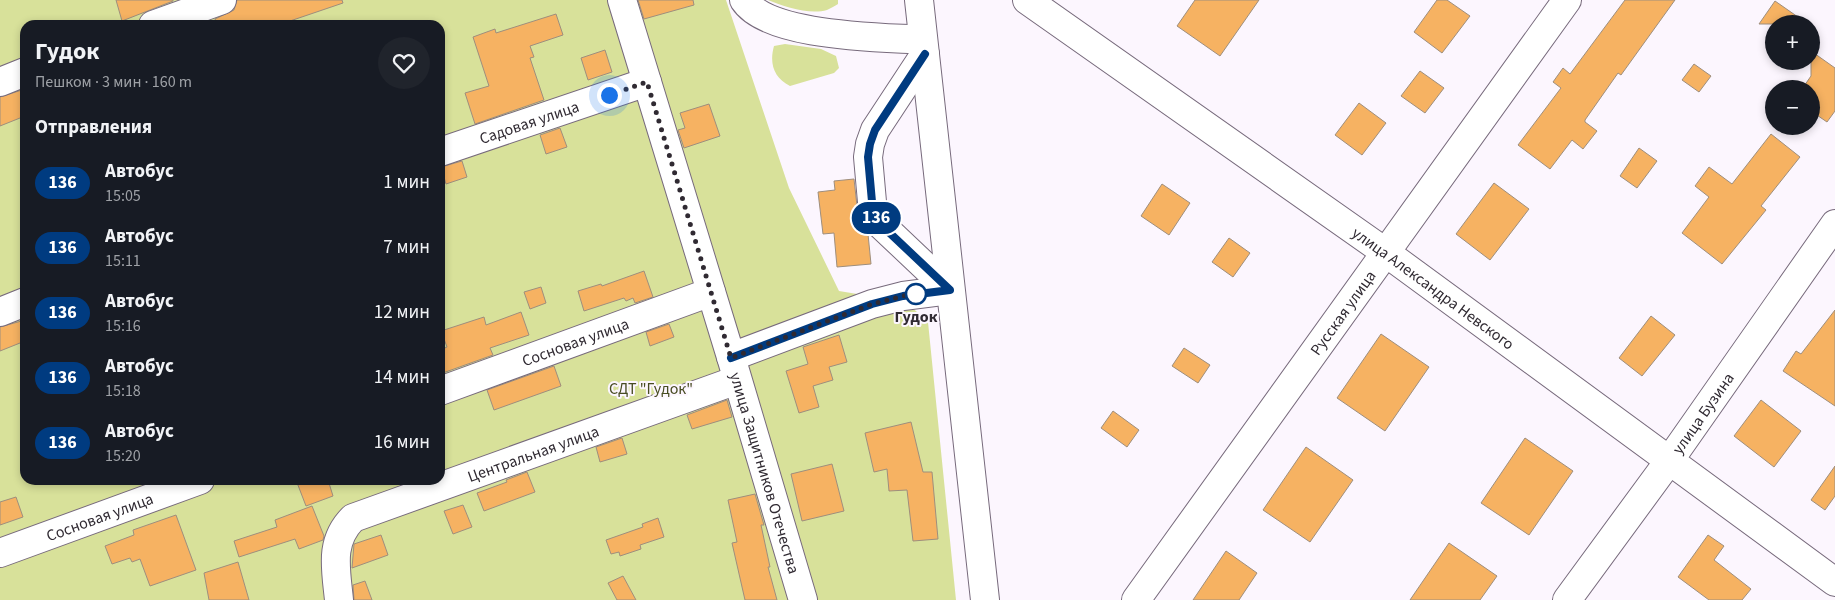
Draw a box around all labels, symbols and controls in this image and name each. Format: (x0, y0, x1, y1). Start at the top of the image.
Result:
map controls (1765, 15, 1820, 135)
button: + (1765, 15, 1820, 70)
text: Гудок (35, 34, 99, 69)
button: heart (378, 37, 430, 89)
text: Пешком · 3 мин · 160 m (35, 71, 192, 93)
button: − (1765, 80, 1820, 135)
your location (597, 83, 622, 108)
street label: Садовая улица (477, 96, 582, 150)
text: Отправления (35, 114, 152, 141)
text: Автобус (105, 158, 174, 185)
text: 1 мин (383, 169, 430, 196)
text: 136 (48, 170, 77, 195)
text: 15:05 (105, 185, 141, 207)
line badge: 136 (847, 202, 905, 234)
text: 136 (862, 205, 890, 230)
street label: улица Александра Невского (1347, 222, 1518, 355)
text: Автобус (105, 223, 174, 250)
text: 7 мин (383, 234, 430, 261)
text: 136 (48, 235, 77, 260)
text: 15:11 (105, 250, 141, 272)
street label: Русская улица (1305, 266, 1381, 360)
marker: Гудок (905, 283, 927, 305)
text: Автобус (105, 288, 174, 315)
text: 12 мин (374, 299, 430, 326)
text: 136 (48, 300, 77, 325)
place label: Гудок (895, 306, 938, 328)
street label: Сосновая улица (519, 313, 632, 372)
text: 15:16 (105, 315, 141, 337)
text: Автобус (105, 353, 174, 380)
text: 14 мин (374, 364, 430, 391)
text: 136 (48, 365, 77, 390)
street label: улица Бузина (1667, 368, 1740, 459)
street label: улица Защитников Отечества (724, 370, 805, 576)
park label: СДТ "Гудок" (609, 378, 693, 400)
text: 15:18 (105, 380, 141, 402)
text: Автобус (105, 418, 174, 445)
street label: Центральная улица (464, 421, 602, 488)
text: 16 мин (374, 429, 430, 456)
text: 136 (48, 430, 77, 455)
text: 15:20 (105, 445, 141, 467)
street label: Сосновая улица (43, 488, 157, 547)

